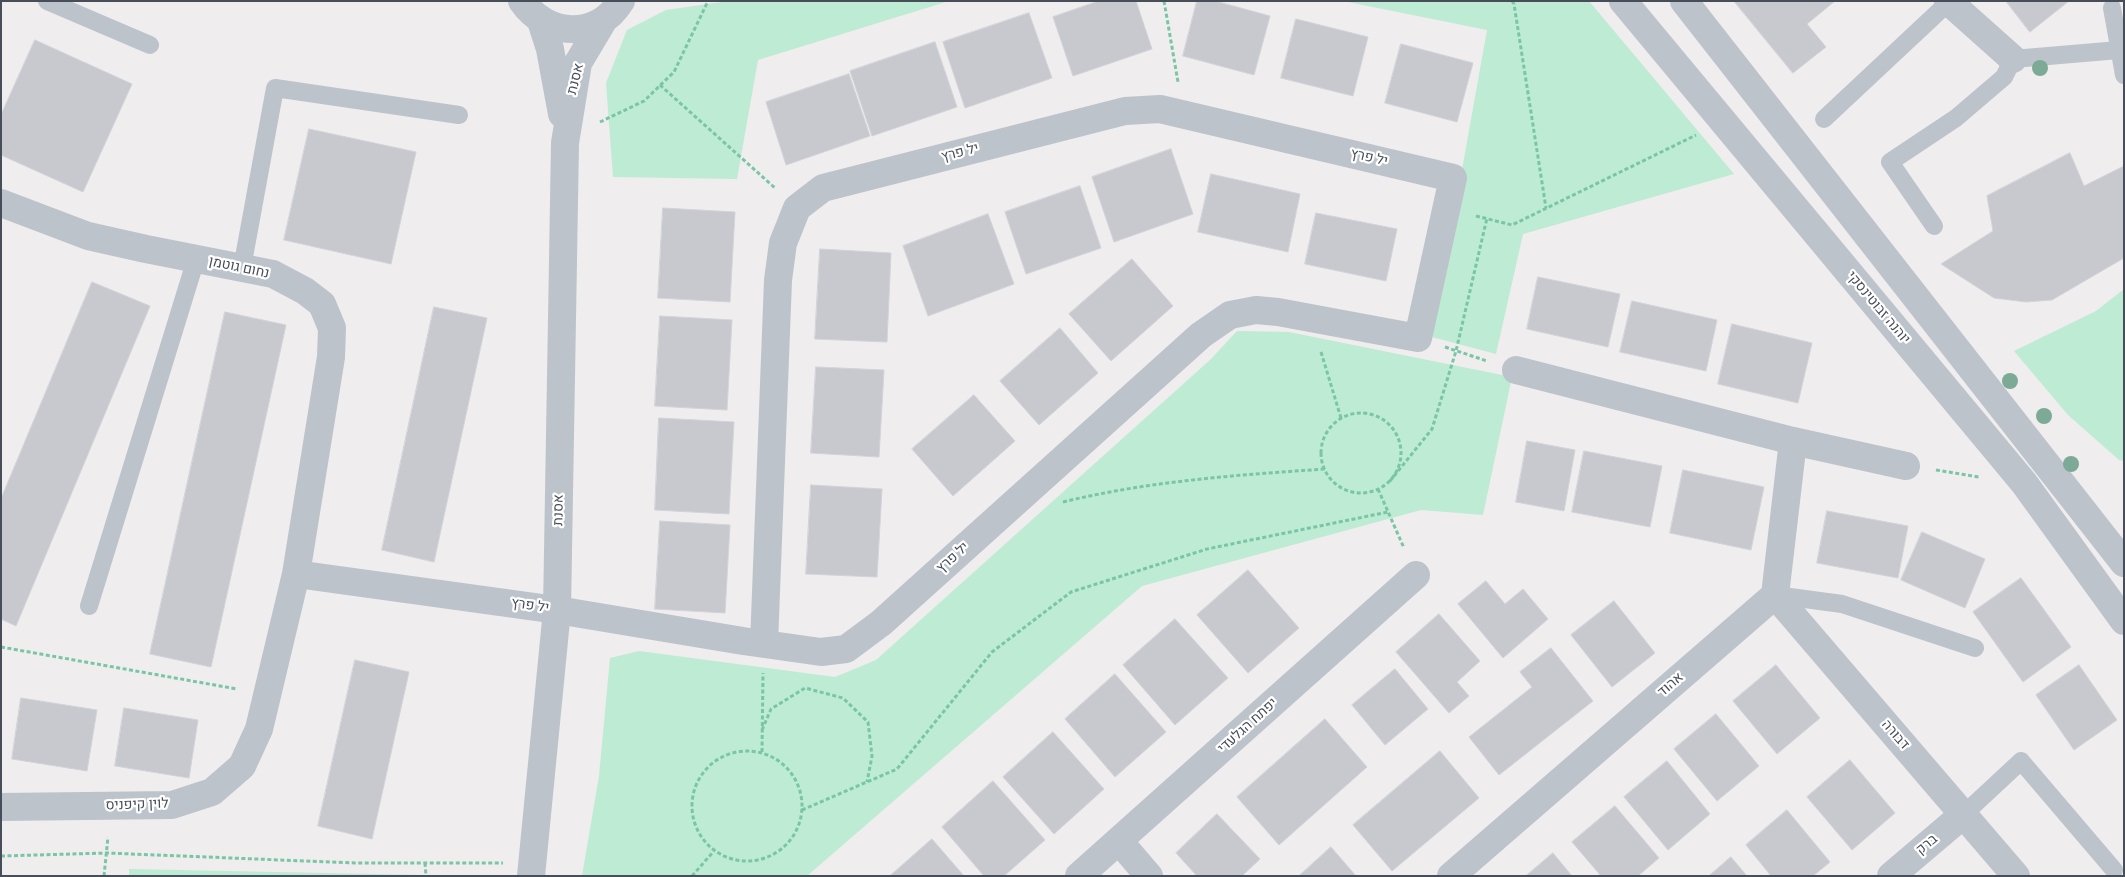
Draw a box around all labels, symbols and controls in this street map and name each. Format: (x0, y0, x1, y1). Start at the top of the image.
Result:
street label: אסנת (564, 62, 588, 96)
street label: יל פרץ (940, 140, 980, 166)
street label: יל פרץ (1349, 146, 1389, 170)
street label: נחום גוטמן (207, 253, 271, 283)
street label: יוהנה זבוטינסקי (1843, 268, 1913, 348)
street label: אסנת (550, 494, 568, 526)
street label: יל פרץ (933, 539, 973, 577)
street label: יל פרץ (510, 595, 550, 617)
street label: אהוד (1655, 669, 1687, 701)
street label: יפתח הגלעדי (1215, 695, 1281, 757)
street label: דבורה (1878, 717, 1912, 753)
street label: לוין קיפניס (105, 796, 169, 814)
street label: ברק (1913, 831, 1941, 859)

